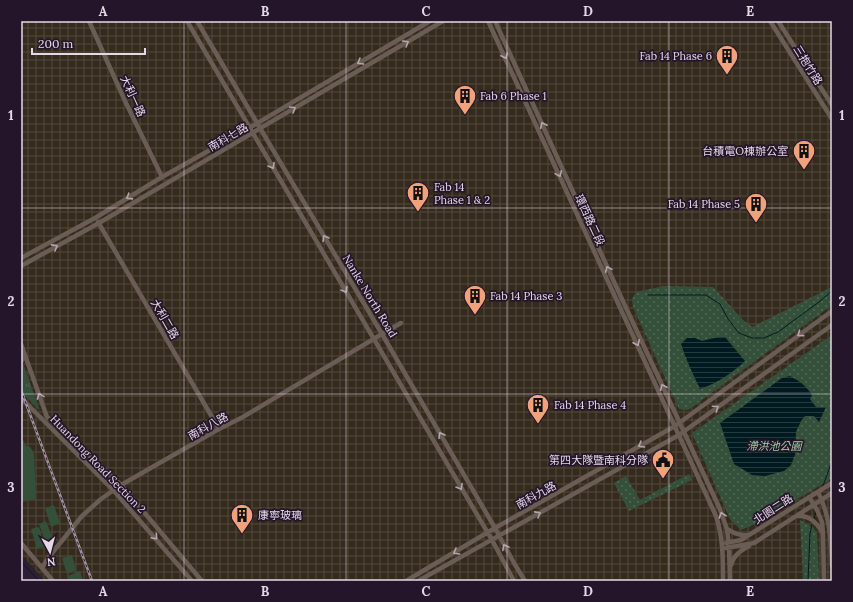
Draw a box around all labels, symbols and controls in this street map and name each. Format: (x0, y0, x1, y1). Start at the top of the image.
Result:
text: A (99, 3, 108, 20)
text: B (261, 3, 270, 20)
text: C (422, 3, 431, 20)
text: D (583, 3, 593, 20)
text: E (746, 3, 754, 20)
scale bar (32, 30, 145, 56)
text: 200 m (38, 36, 74, 51)
one-way arrow (402, 41, 409, 48)
building icon: Fab 14 Phase 6 (714, 43, 740, 76)
street label: 三抱竹路 (790, 43, 826, 87)
place label: Fab 14 Phase 6 (639, 49, 712, 63)
one-way arrow (500, 52, 508, 60)
one-way arrow (357, 57, 364, 64)
street label: 大利一路 (117, 73, 149, 119)
building icon: Fab 6 Phase 1 (452, 83, 478, 116)
place label: Fab 6 Phase 1 (480, 89, 547, 103)
one-way arrow (289, 106, 297, 113)
text: 1 (8, 107, 14, 124)
text: 1 (839, 107, 845, 124)
street label: 南科七路 (205, 120, 251, 154)
one-way arrow (540, 122, 548, 130)
building icon: 台積電O棟辦公室 (791, 138, 817, 171)
place label: 台積電O棟辦公室 (702, 144, 788, 158)
one-way arrow (267, 162, 274, 169)
one-way arrow (554, 170, 562, 178)
building icon: Fab 14 Phase 1 & 2 (405, 180, 431, 213)
place label: Fab 14 Phase 1 & 2 (434, 180, 490, 207)
building icon: Fab 14 Phase 5 (743, 191, 769, 224)
street label: 環西路二段 (572, 192, 608, 248)
one-way arrow (126, 193, 133, 200)
place label: Fab 14 Phase 5 (668, 197, 740, 211)
one-way arrow (323, 235, 330, 242)
one-way arrow (51, 245, 58, 252)
street label: Nanke North Road (340, 252, 400, 340)
one-way arrow (605, 265, 613, 272)
building icon: Fab 14 Phase 3 (462, 283, 488, 316)
one-way arrow (340, 286, 347, 293)
place label: Fab 14 Phase 3 (490, 289, 562, 303)
text: 2 (8, 293, 15, 310)
text: 2 (839, 293, 846, 310)
street label: 大利二路 (148, 296, 182, 342)
one-way arrow (798, 329, 805, 336)
one-way arrow (632, 339, 640, 347)
one-way arrow (660, 383, 668, 391)
building icon: Fab 14 Phase 4 (525, 392, 551, 425)
one-way arrow (36, 393, 44, 400)
place label: Fab 14 Phase 4 (554, 398, 626, 412)
one-way arrow (711, 406, 718, 413)
street label: 南科八路 (185, 409, 231, 443)
street label: Huandong Road Section 2 (47, 412, 149, 516)
one-way arrow (438, 431, 445, 439)
park label: 滯洪池公園 (747, 439, 803, 453)
one-way arrow (638, 441, 645, 448)
public building icon: 第四大隊暨南科分隊 (650, 447, 676, 480)
place label: 第四大隊暨南科分隊 (549, 453, 648, 467)
street label: 南科九路 (513, 478, 559, 512)
text: 3 (7, 479, 15, 496)
text: 3 (838, 479, 846, 496)
one-way arrow (456, 483, 463, 490)
street label: 北園二路 (751, 491, 795, 527)
building icon: 康寧玻璃 (229, 502, 255, 535)
place label: 康寧玻璃 (258, 508, 302, 522)
one-way arrow (534, 512, 541, 519)
one-way arrow (719, 512, 727, 519)
north arrow (30, 532, 70, 572)
one-way arrow (150, 533, 157, 540)
one-way arrow (503, 544, 510, 552)
one-way arrow (453, 547, 460, 554)
text: N (46, 554, 56, 569)
text: A (99, 583, 108, 600)
text: B (261, 583, 270, 600)
text: C (422, 583, 431, 600)
text: D (583, 583, 593, 600)
text: E (746, 583, 754, 600)

